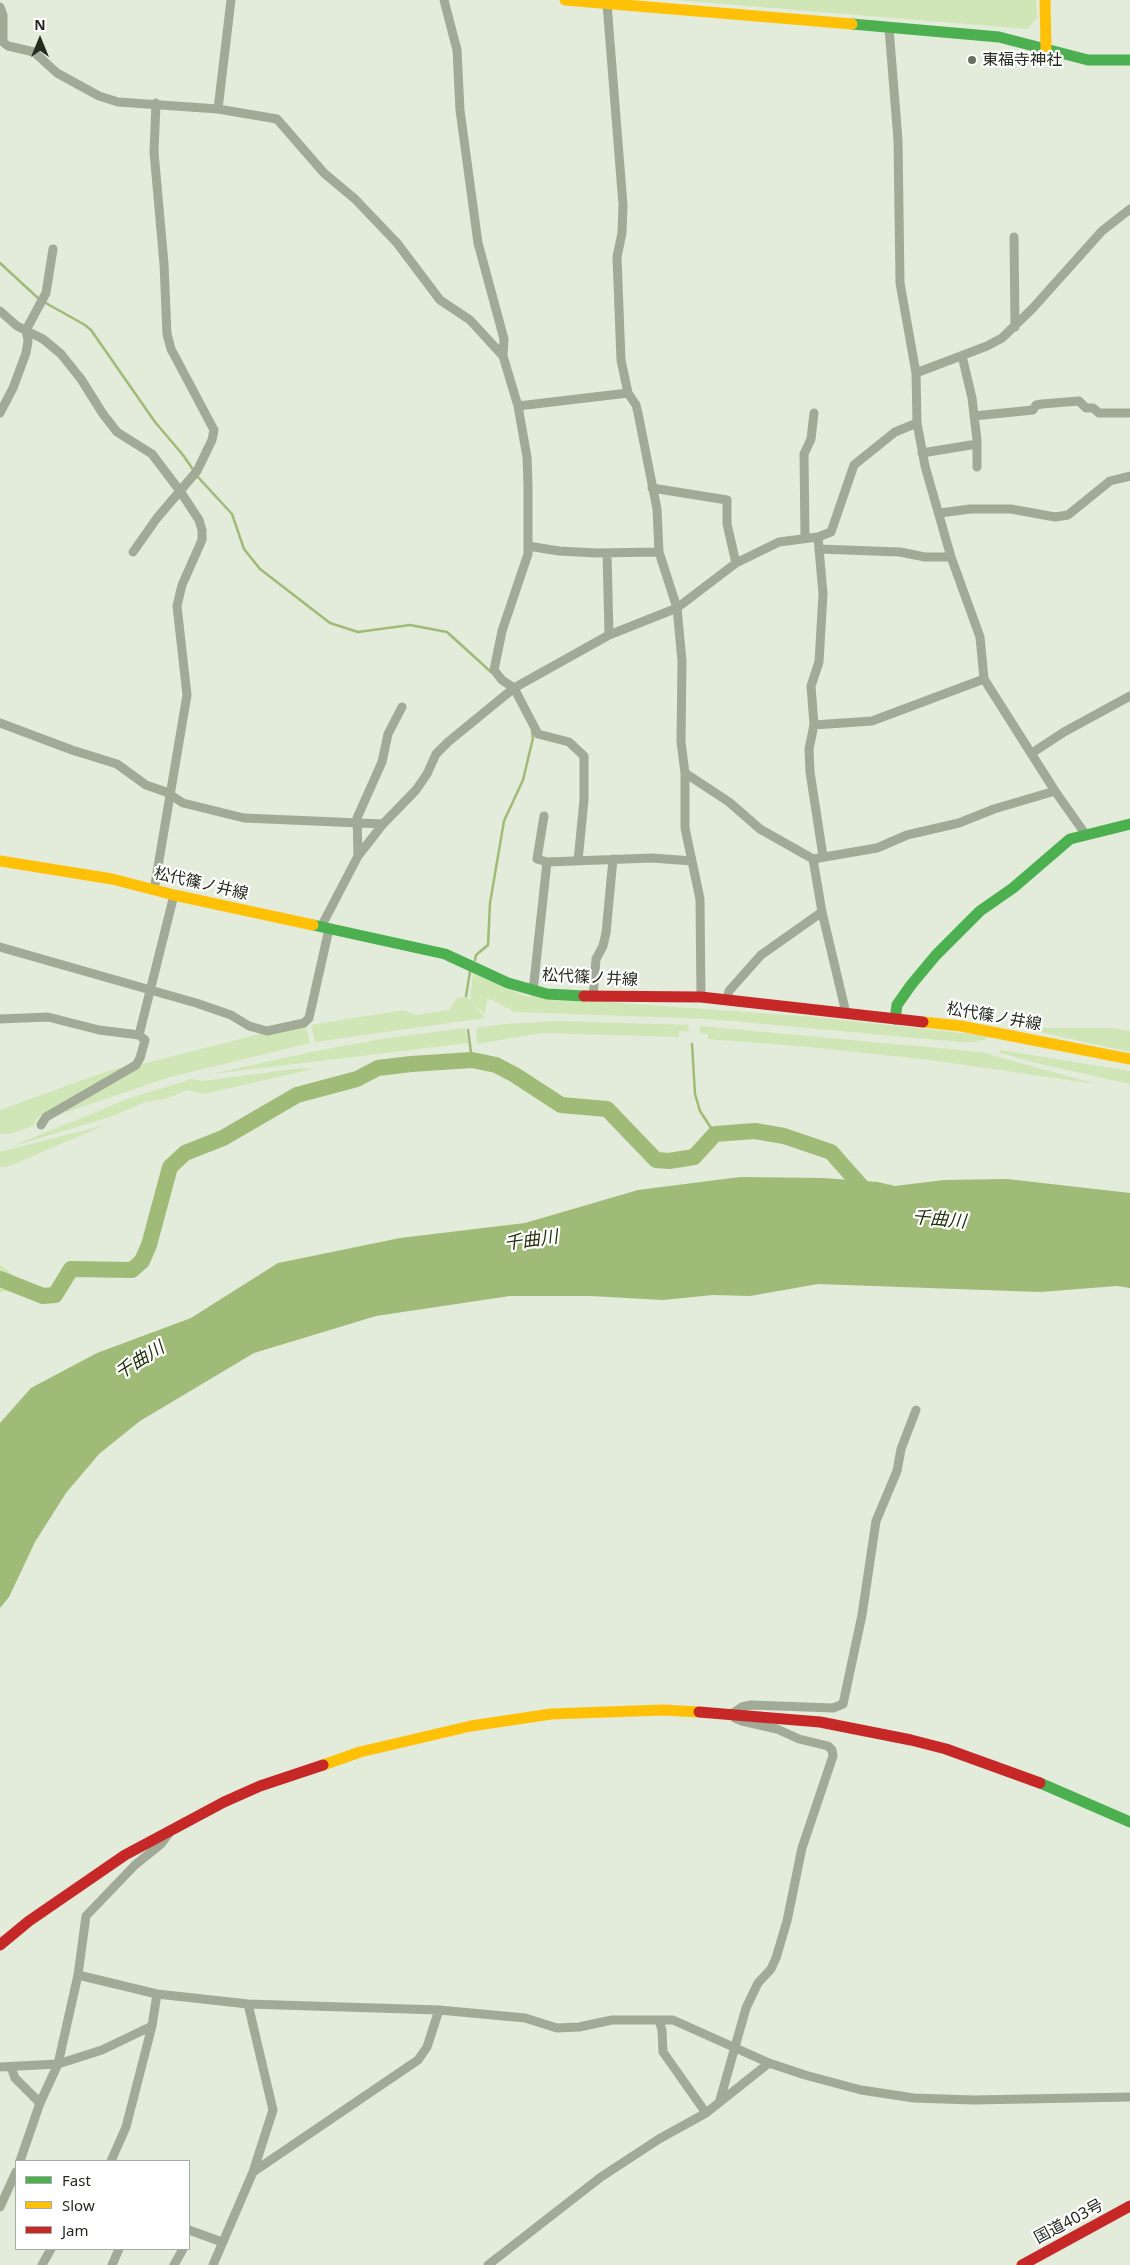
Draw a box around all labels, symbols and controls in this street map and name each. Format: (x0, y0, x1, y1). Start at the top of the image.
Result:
north arrow (15, 15, 65, 65)
text: N (34, 15, 46, 34)
place label: 東福寺神社 (982, 50, 1062, 70)
marker: 東福寺神社 (966, 54, 978, 66)
street label: 松代篠ノ井線 (152, 864, 250, 904)
street label: 松代篠ノ井線 (542, 966, 638, 990)
street label: 松代篠ノ井線 (945, 999, 1043, 1035)
water label: 千曲川 (911, 1207, 967, 1233)
water label: 千曲川 (503, 1227, 559, 1255)
water label: 千曲川 (111, 1338, 169, 1384)
legend (15, 2160, 190, 2250)
text: Fast (62, 2170, 91, 2190)
text: Slow (62, 2195, 95, 2215)
street label: 国道403号 (1031, 2196, 1107, 2248)
text: Jam (62, 2220, 89, 2240)

